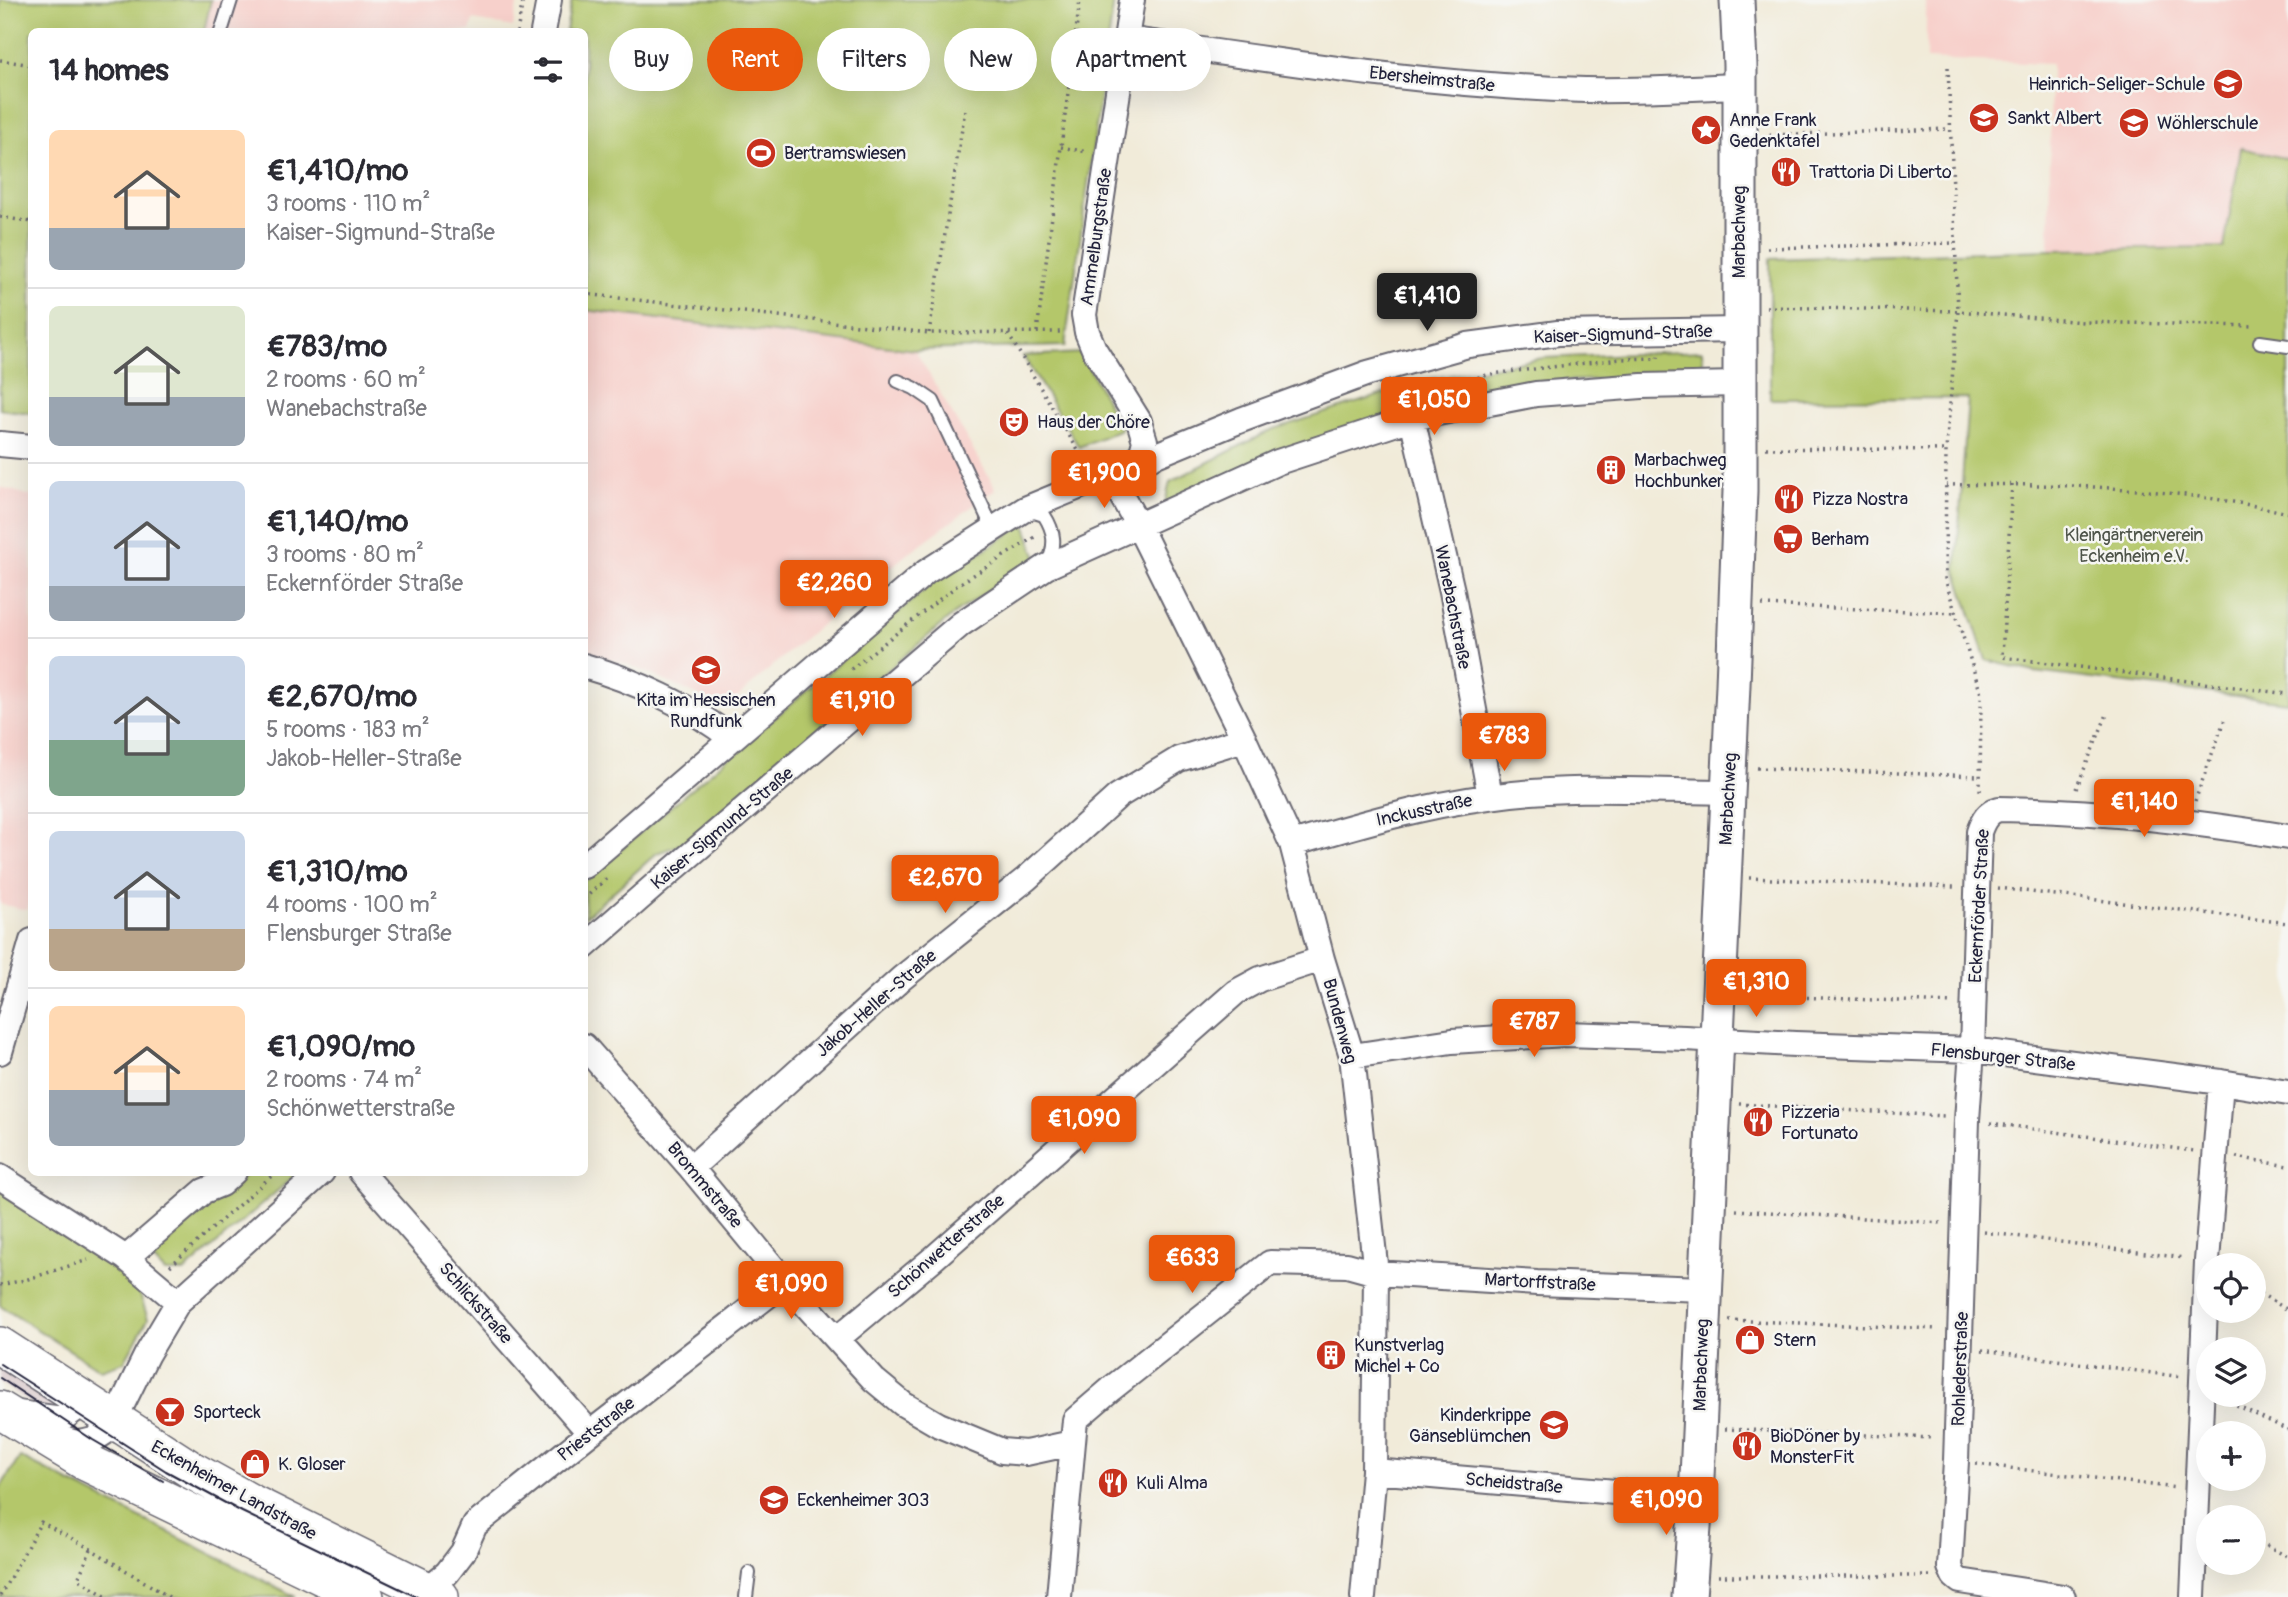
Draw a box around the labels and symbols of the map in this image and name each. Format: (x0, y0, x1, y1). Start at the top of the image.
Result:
street label: Ebersheimstraße (1368, 61, 1496, 98)
school or university icon: Heinrich-Seliger-Schule (2211, 67, 2245, 101)
place label: Heinrich-Seliger-Schule (2028, 73, 2205, 96)
school or university icon: Sankt Albert (1967, 101, 2001, 135)
school or university icon: Wöhlerschule (2117, 106, 2151, 140)
place label: Sankt Albert (2007, 107, 2102, 130)
place label: Anne Frank Gedenktafel (1729, 109, 1820, 153)
place label: Wöhlerschule (2157, 112, 2258, 135)
place icon: Anne Frank Gedenktafel (1689, 113, 1723, 147)
sports icon: Bertramswiesen (744, 136, 778, 170)
place label: Bertramswiesen (784, 142, 906, 165)
restaurant icon: Trattoria Di Liberto (1769, 155, 1803, 189)
place label: Trattoria Di Liberto (1809, 161, 1952, 184)
street label: Ammelburgstraße (1075, 167, 1118, 307)
street label: Marbachweg (1728, 186, 1751, 278)
pin: €1,410 (1370, 274, 1484, 333)
street label: Kaiser-Sigmund-Straße (1533, 320, 1713, 349)
pin: €1,050 (1377, 378, 1491, 437)
theatre icon: Haus der Chöre (997, 405, 1031, 439)
place label: Haus der Chöre (1037, 411, 1150, 434)
place label: Marbachweg Hochbunker (1634, 449, 1727, 493)
pin: €1,900 (1047, 450, 1161, 510)
building icon: Marbachweg Hochbunker (1594, 453, 1628, 487)
restaurant icon: Pizza Nostra (1772, 482, 1806, 516)
place label: Pizza Nostra (1812, 488, 1908, 511)
supermarket icon: Berham (1771, 522, 1805, 556)
park label: Kleingärtnerverein Eckenheim e.V. (2064, 524, 2204, 568)
place label: Berham (1811, 528, 1869, 551)
street label: Wanebachstraße (1429, 543, 1476, 671)
pin: €2,260 (777, 560, 891, 620)
school or university icon: Kita im Hessischen Rundfunk (689, 653, 723, 687)
pin: €1,910 (805, 678, 919, 738)
place label: Kita im Hessischen Rundfunk (636, 689, 776, 733)
pin: €783 (1463, 714, 1545, 773)
street label: Marbachweg (1715, 752, 1742, 846)
street label: Kaiser-Sigmund-Straße (646, 762, 798, 895)
pin: €1,140 (2087, 780, 2201, 839)
street label: Inckusstraße (1374, 789, 1474, 832)
street label: Eckernförder Straße (1964, 828, 1995, 984)
pin: €2,670 (888, 856, 1002, 915)
street label: Jakob-Heller-Straße (811, 944, 942, 1062)
pin: €1,310 (1699, 960, 1813, 1019)
street label: Bundenweg (1317, 976, 1362, 1066)
pin: €787 (1493, 1000, 1575, 1059)
street label: Flensburger Straße (1929, 1038, 2077, 1077)
pin: €1,090 (1027, 1096, 1141, 1156)
place label: Pizzeria Fortunato (1781, 1101, 1859, 1145)
restaurant icon: Pizzeria Fortunato (1741, 1105, 1775, 1139)
street label: Brommstraße (662, 1137, 748, 1233)
street label: Schönwetterstraße (883, 1189, 1010, 1304)
pin: €633 (1151, 1236, 1233, 1295)
street label: Schlickstraße (434, 1258, 518, 1349)
pin: €1,090 (734, 1262, 848, 1321)
street label: Martorffstraße (1484, 1268, 1596, 1297)
street label: Rohlederstraße (1947, 1311, 1974, 1427)
street label: Marbachweg (1688, 1318, 1715, 1412)
shop icon: Stern (1733, 1323, 1767, 1357)
place label: Stern (1773, 1329, 1816, 1352)
place label: Kunstverlag Michel + Co (1354, 1334, 1444, 1378)
building icon: Kunstverlag Michel + Co (1314, 1338, 1348, 1372)
street label: Prieststraße (553, 1392, 640, 1467)
bar icon: Sporteck (153, 1395, 187, 1429)
place label: Sporteck (193, 1401, 261, 1424)
place label: Kinderkrippe Gänseblümchen (1409, 1404, 1531, 1448)
school or university icon: Kinderkrippe Gänseblümchen (1537, 1408, 1571, 1442)
place label: BioDöner by MonsterFit (1770, 1425, 1860, 1469)
restaurant icon: BioDöner by MonsterFit (1730, 1429, 1764, 1463)
street label: Eckenheimer Landstraße (147, 1435, 321, 1546)
shop icon: K. Gloser (238, 1447, 272, 1481)
place label: K. Gloser (278, 1453, 346, 1476)
restaurant icon: Kuli Alma (1096, 1466, 1130, 1500)
street label: Scheidstraße (1464, 1468, 1564, 1499)
place label: Kuli Alma (1136, 1472, 1208, 1495)
pin: €1,090 (1609, 1478, 1723, 1537)
school or university icon: Eckenheimer 303 (757, 1483, 791, 1517)
place label: Eckenheimer 303 (797, 1489, 929, 1512)

